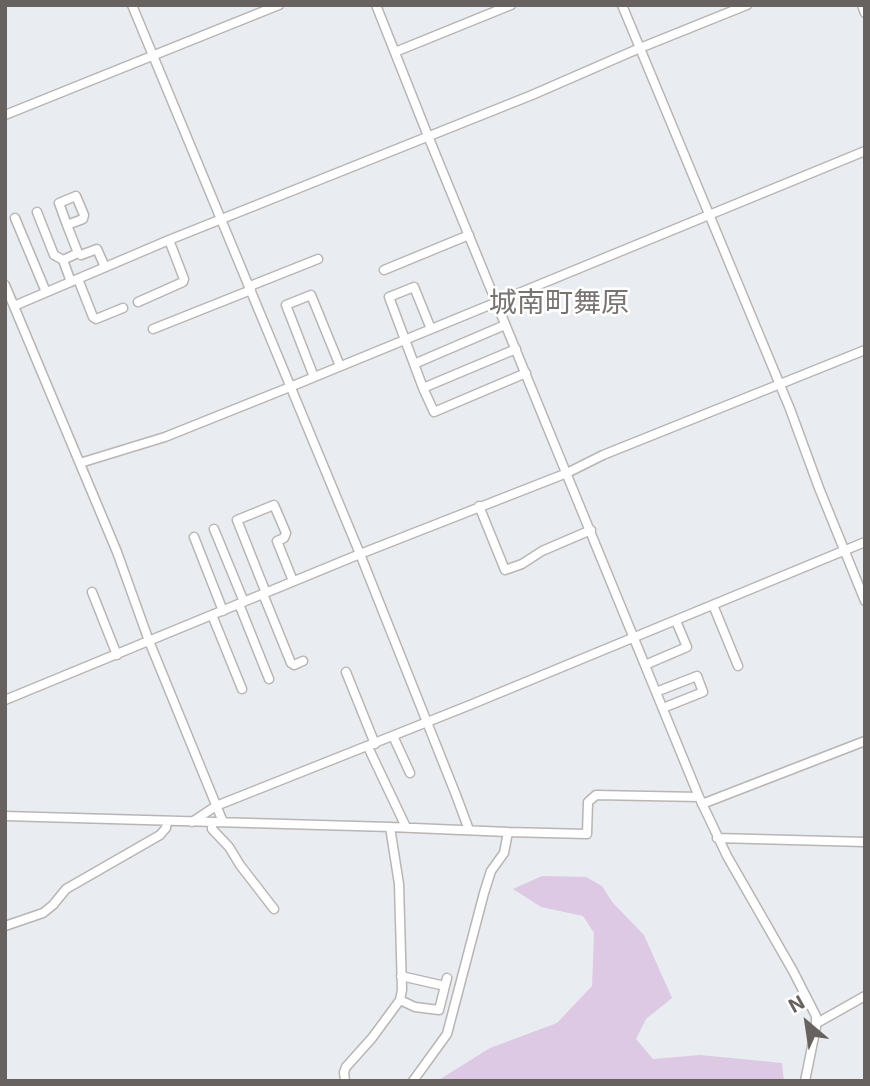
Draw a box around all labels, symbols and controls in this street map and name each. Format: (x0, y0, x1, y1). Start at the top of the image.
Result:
district label: 城南町舞原 (489, 287, 629, 321)
north arrow (772, 988, 842, 1058)
text: N (785, 991, 808, 1018)

